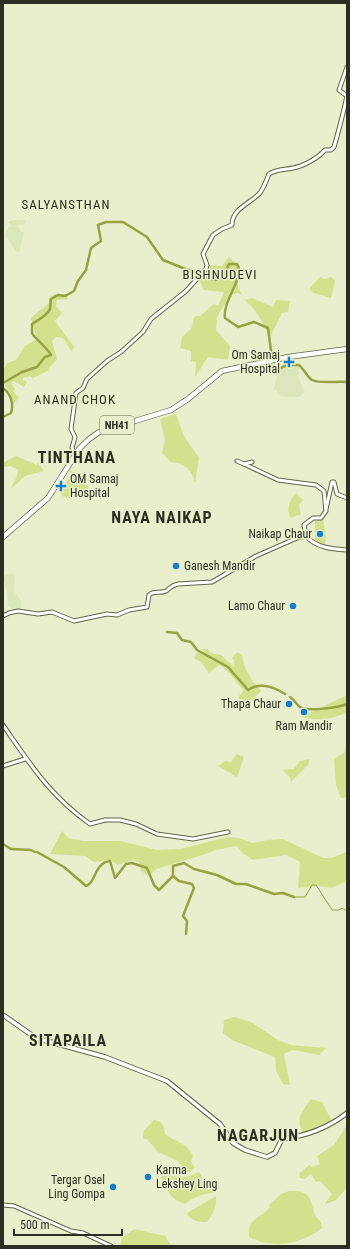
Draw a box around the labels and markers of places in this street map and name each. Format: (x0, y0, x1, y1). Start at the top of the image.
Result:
place label: Om Samaj Hospital (232, 348, 280, 376)
marker: Om Samaj Hospital (283, 356, 295, 368)
place label: OM Samaj Hospital (70, 472, 118, 500)
marker: OM Samaj Hospital (55, 480, 67, 492)
place label: Naikap Chaur (248, 527, 312, 541)
marker: Naikap Chaur (315, 529, 325, 539)
place label: Ganesh Mandir (184, 559, 256, 573)
marker: Ganesh Mandir (171, 561, 181, 571)
place label: Lamo Chaur (228, 599, 285, 613)
marker: Lamo Chaur (288, 601, 298, 611)
place label: Thapa Chaur (221, 697, 281, 711)
marker: Thapa Chaur (284, 699, 294, 709)
marker: Ram Mandir (299, 707, 309, 717)
place label: Ram Mandir (276, 719, 333, 733)
place label: Karma Lekshey Ling (156, 1163, 218, 1191)
marker: Karma Lekshey Ling (143, 1172, 153, 1182)
place label: Tergar Osel Ling Gompa (48, 1173, 105, 1201)
marker: Tergar Osel Ling Gompa (108, 1182, 118, 1192)

